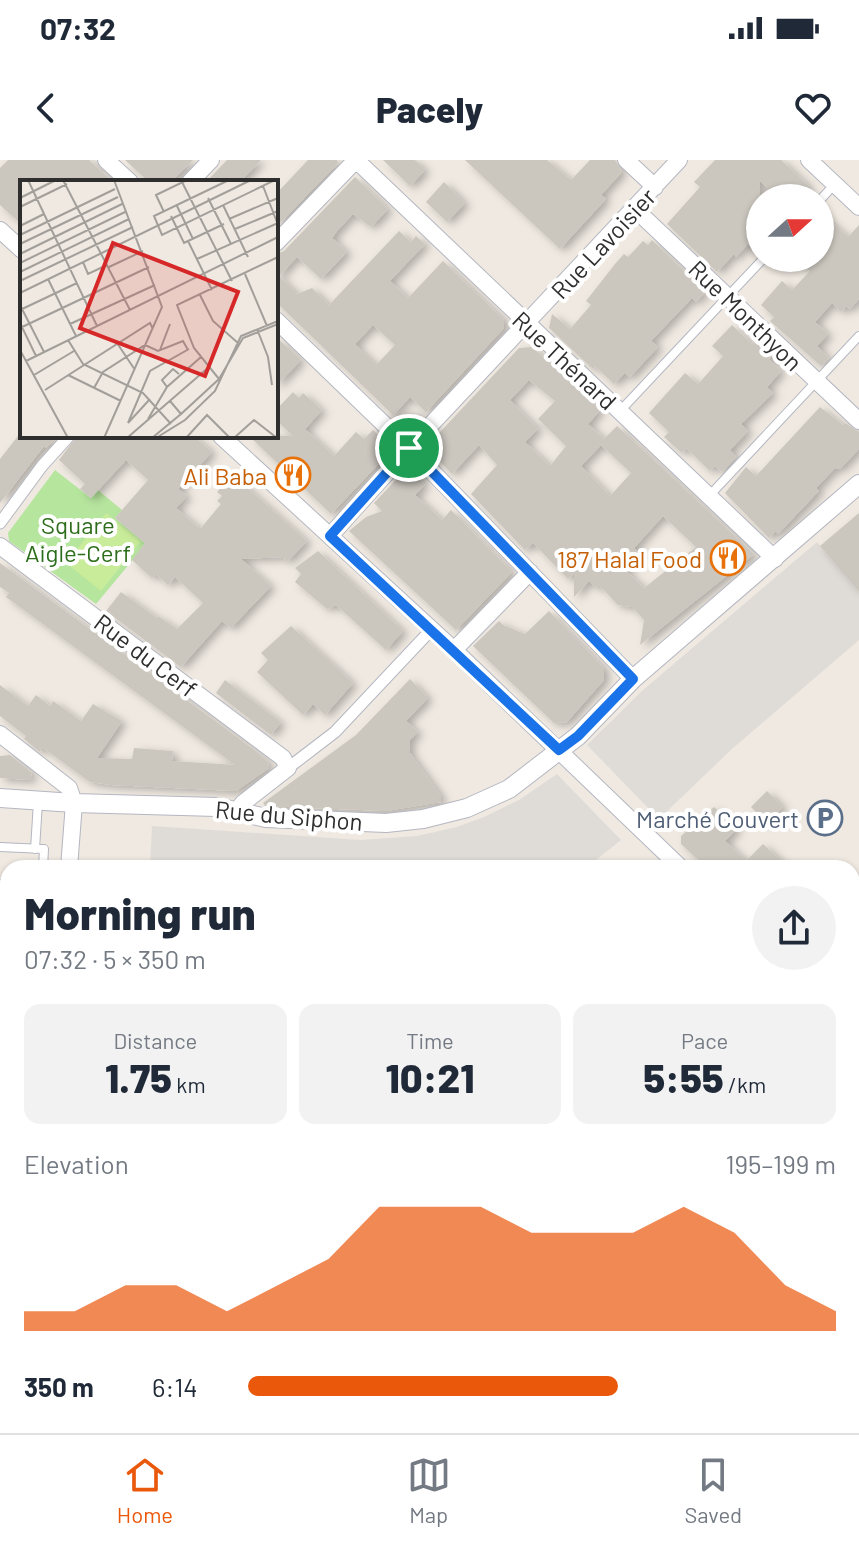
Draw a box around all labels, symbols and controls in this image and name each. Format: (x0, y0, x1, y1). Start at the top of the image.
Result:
text: 07:32 (40, 10, 116, 46)
icon: back (24, 86, 68, 130)
icon: heart (791, 86, 835, 130)
text: Pacely (376, 87, 483, 130)
inset map (20, 180, 278, 438)
street label: Rue Lavoisier (545, 182, 662, 304)
north arrow (746, 184, 834, 272)
map controls (746, 184, 834, 272)
street label: Rue Monthyon (683, 254, 809, 376)
street label: Rue Thénard (507, 305, 623, 415)
pin (375, 414, 443, 482)
icon: arrive (387, 426, 431, 470)
restaurant icon: Ali Baba (274, 456, 312, 494)
place label: Ali Baba (183, 461, 267, 490)
park label: Square Aigle-Cerf (25, 510, 131, 567)
restaurant icon: 187 Halal Food (709, 539, 747, 577)
place label: 187 Halal Food (557, 544, 702, 573)
street label: Rue du Cerf (89, 607, 203, 703)
street label: Rue du Siphon (214, 794, 364, 836)
parking icon: Marché Couvert (806, 799, 844, 837)
place label: Marché Couvert (636, 804, 799, 833)
text: Morning run (24, 886, 256, 939)
button: share (752, 886, 836, 970)
text: 07:32 · 5 × 350 m (24, 943, 206, 974)
text: Distance (113, 1027, 197, 1053)
text: Time (406, 1027, 454, 1053)
text: Pace (681, 1027, 728, 1053)
text: 1.75 (105, 1053, 172, 1101)
text: 10:21 (386, 1053, 474, 1101)
text: 5:55 (643, 1053, 724, 1101)
text: km (172, 1071, 206, 1097)
text: /km (724, 1071, 766, 1097)
text: Elevation (24, 1148, 129, 1179)
text: 195–199 m (725, 1148, 836, 1179)
text: 350 m (24, 1371, 94, 1402)
text: 6:14 (152, 1371, 198, 1402)
tab: Home (117, 1453, 173, 1527)
tab: Map (407, 1453, 451, 1527)
tab: Saved (684, 1453, 742, 1527)

